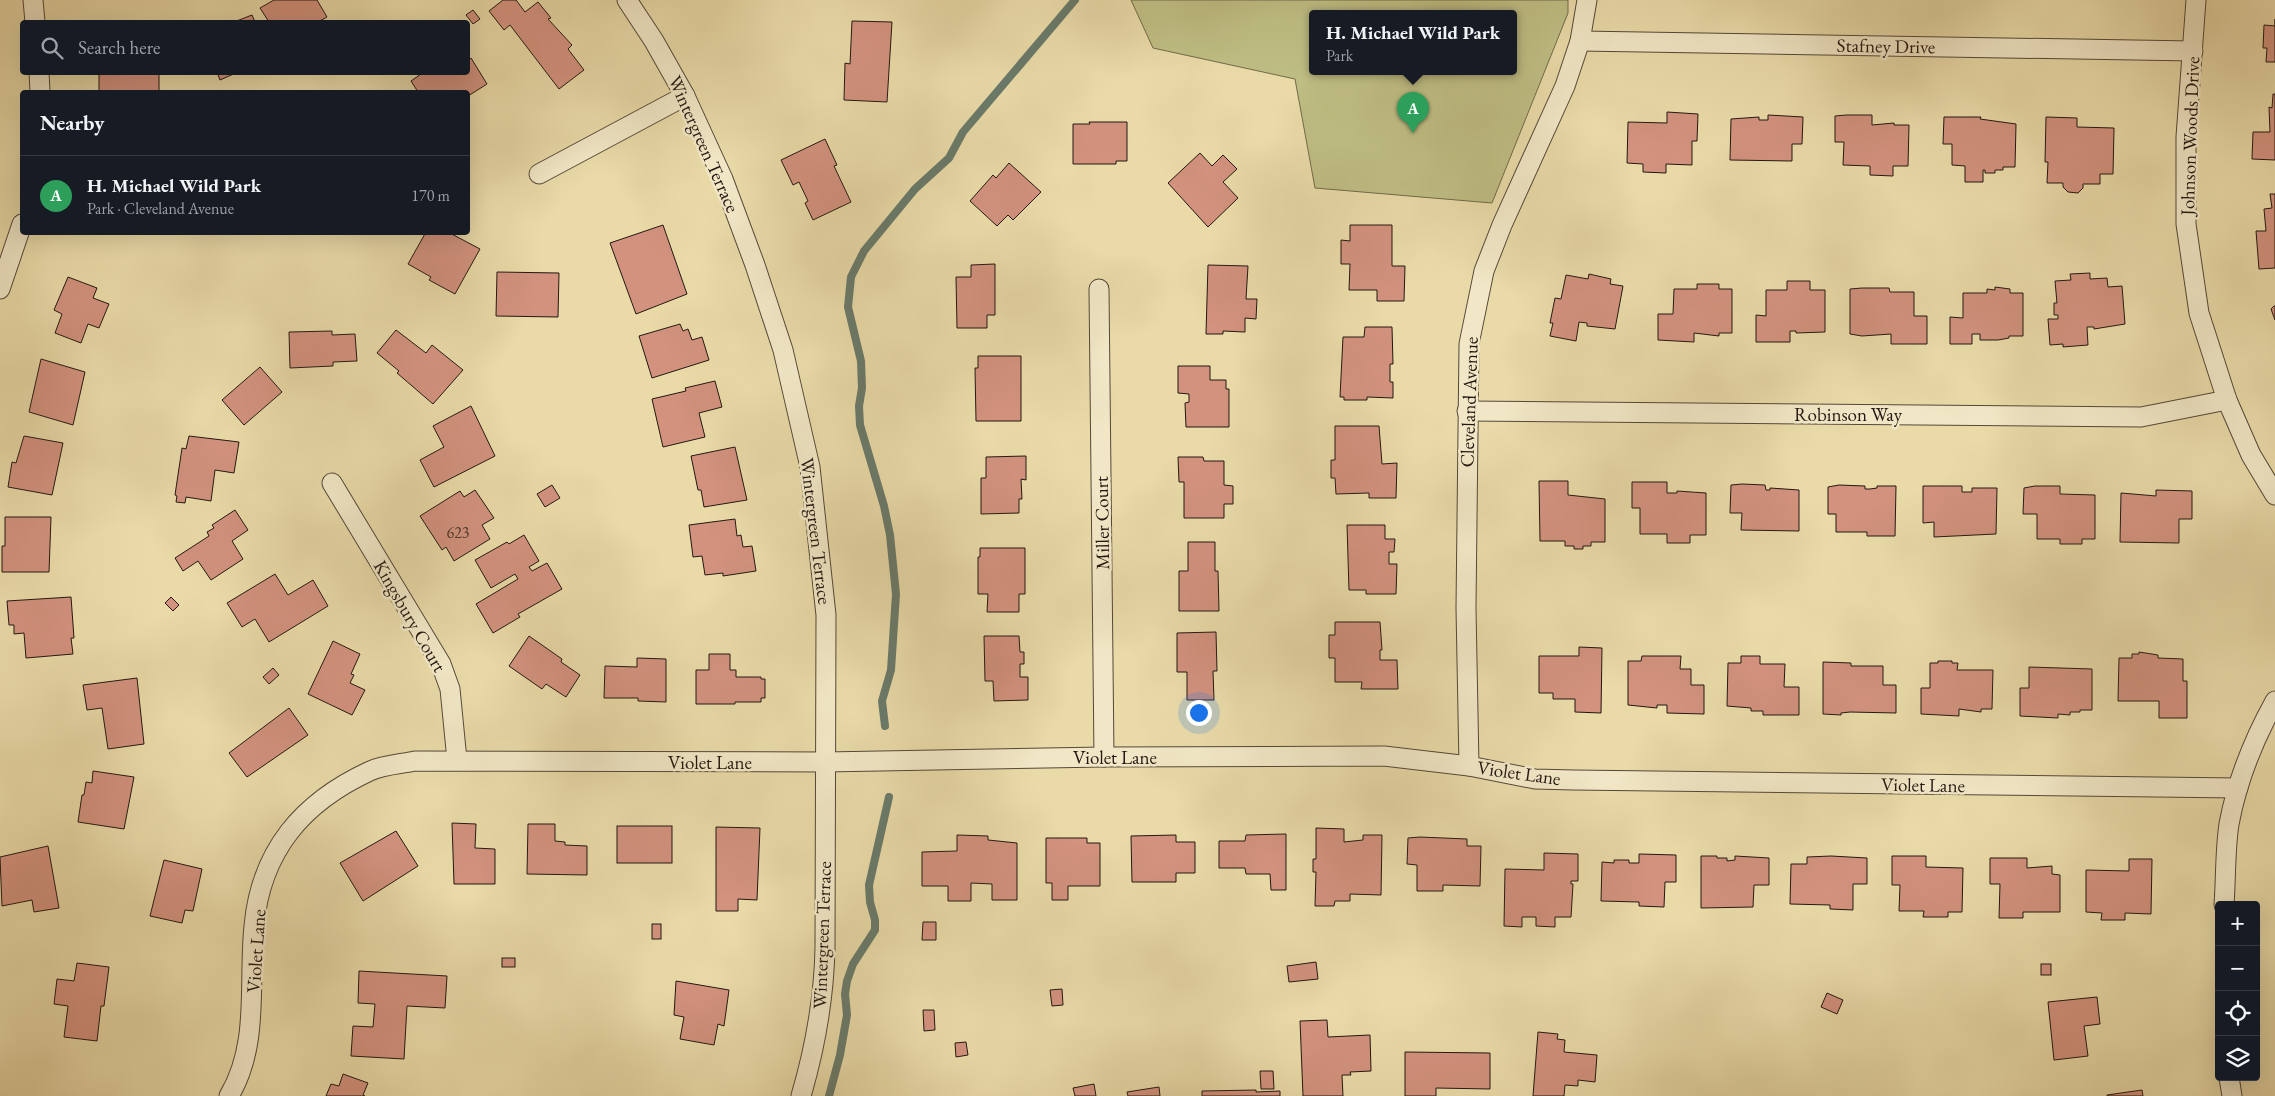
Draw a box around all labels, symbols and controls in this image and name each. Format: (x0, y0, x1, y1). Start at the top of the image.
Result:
popup (1309, 10, 1517, 75)
search box (20, 20, 470, 75)
text: H. Michael Wild Park (1326, 20, 1500, 45)
street label: Stafney Drive (1837, 33, 1935, 59)
icon: search (38, 34, 66, 62)
text: Search here (78, 35, 160, 60)
text: Park (1326, 45, 1353, 66)
street label: Johnson Woods Drive (2175, 56, 2205, 218)
street label: Wintergreen Terrace (663, 71, 745, 217)
pin: A (1397, 92, 1429, 133)
text: Nearby (40, 109, 104, 136)
text: H. Michael Wild Park (87, 173, 261, 198)
text: A (50, 185, 62, 206)
text: 170 m (411, 185, 450, 206)
text: Park · Cleveland Avenue (87, 198, 234, 219)
street label: Cleveland Avenue (1454, 336, 1484, 468)
street label: Robinson Way (1794, 402, 1903, 427)
street label: Wintergreen Terrace (795, 456, 837, 606)
street label: Miller Court (1089, 476, 1115, 570)
house number: 623 (446, 522, 470, 543)
street label: Kingsbury Court (368, 555, 452, 677)
your location (1186, 700, 1212, 726)
street label: Violet Lane (1073, 745, 1157, 770)
street label: Violet Lane (668, 750, 752, 775)
street label: Violet Lane (1476, 755, 1562, 791)
street label: Violet Lane (1881, 772, 1965, 798)
street label: Wintergreen Terrace (807, 861, 837, 1009)
map controls (2215, 901, 2260, 1081)
button: + (2215, 901, 2260, 946)
street label: Violet Lane (241, 908, 271, 994)
button: − (2215, 946, 2260, 991)
button: locate (2215, 991, 2260, 1036)
button: layers (2215, 1036, 2260, 1081)

